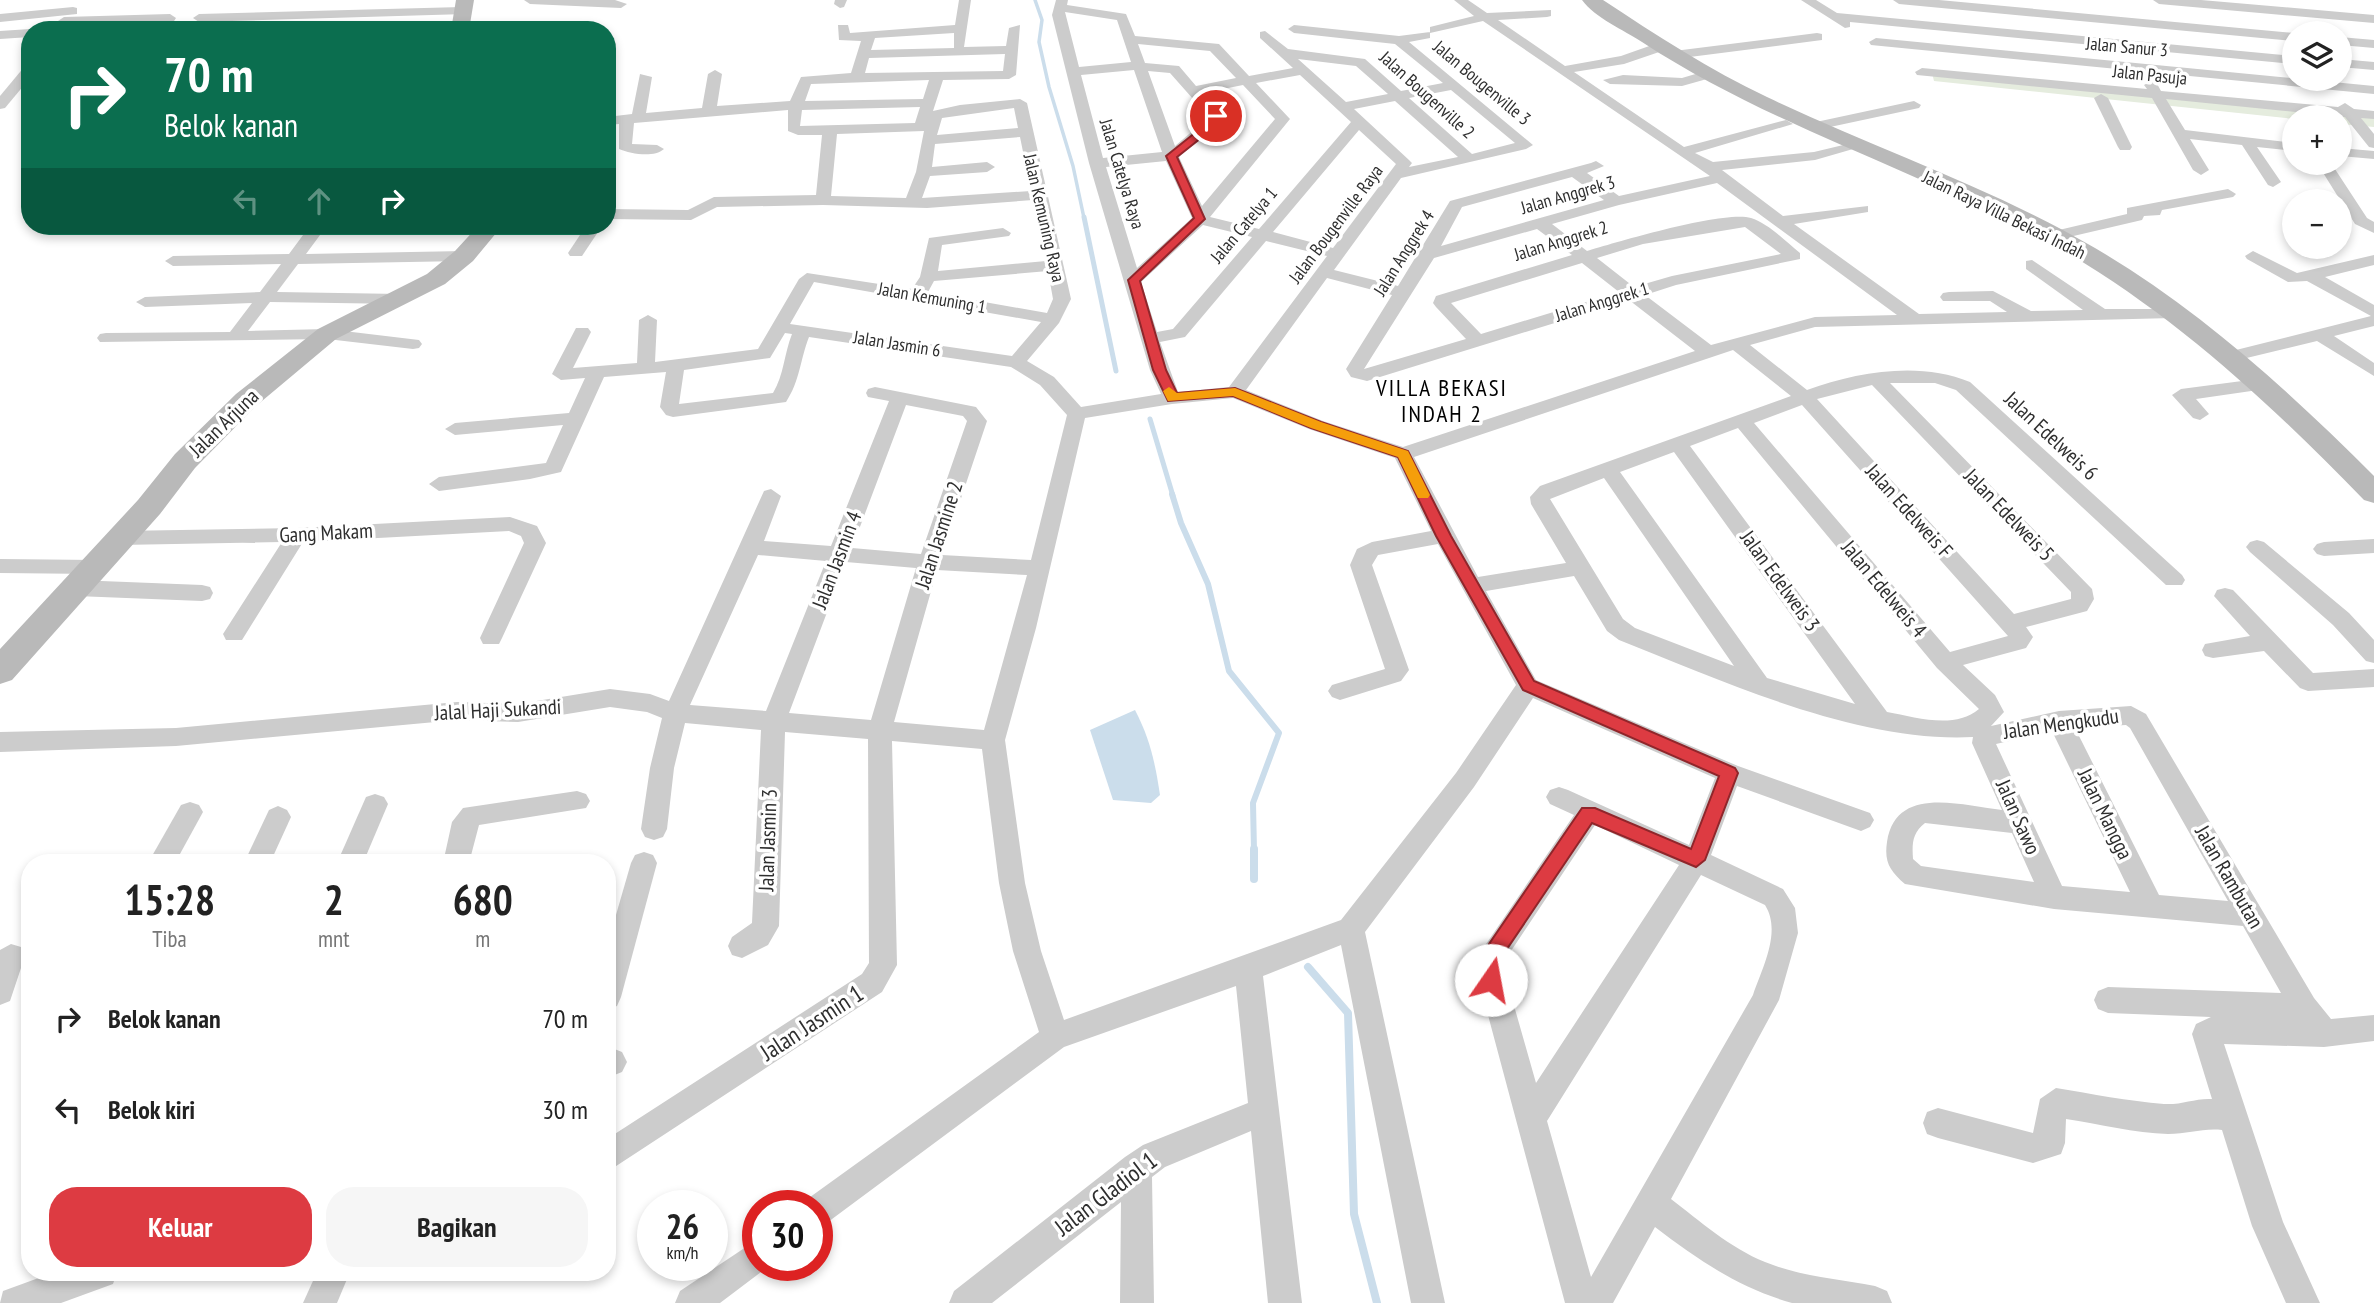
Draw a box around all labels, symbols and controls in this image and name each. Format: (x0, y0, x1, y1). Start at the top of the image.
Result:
map controls (2282, 21, 2352, 259)
button: layers (2282, 21, 2352, 91)
street label: Jalan Sanur 3 (2084, 31, 2169, 62)
street label: Jalan Bougenville 3 (1428, 34, 1536, 130)
text: 70 m (164, 42, 253, 106)
street label: Jalan Bougenville 2 (1374, 45, 1480, 143)
icon: right (49, 49, 140, 140)
street label: Jalan Pasuja (2111, 59, 2188, 90)
pin (1186, 86, 1246, 146)
icon: arrive (1197, 97, 1235, 135)
text: Belok kanan (164, 104, 298, 146)
button: + (2282, 105, 2352, 175)
street label: Jalan Catelya Raya (1095, 115, 1150, 232)
street label: Jalan Kemuning Raya (1018, 151, 1070, 284)
street label: Jalan Bougenville Raya (1283, 160, 1388, 288)
street label: Jalan Raya Villa Bekasi Indah (1918, 165, 2089, 264)
street label: Jalan Anggrek 3 (1517, 170, 1618, 219)
icon: left (227, 182, 265, 220)
icon: ahead (300, 182, 338, 220)
icon: right (373, 182, 411, 220)
street label: Jalan Catelya 1 (1205, 182, 1282, 268)
button: − (2282, 189, 2352, 259)
street label: Jalan Anggrek 4 (1368, 206, 1439, 301)
street label: Jalan Anggrek 2 (1510, 215, 1611, 266)
street label: Jalan Anggrek 1 (1551, 276, 1652, 327)
street label: Jalan Kemuning 1 (875, 277, 988, 318)
street label: Jalan Jasmin 6 (851, 325, 942, 362)
district label: VILLA BEKASI INDAH 2 (1375, 373, 1508, 428)
street label: Jalan Arjuna (182, 383, 264, 463)
street label: Jalan Edelweis 6 (1998, 385, 2104, 486)
street label: Jalan Edelweis F (1859, 457, 1959, 563)
street label: Jalan Edelweis 5 (1958, 462, 2060, 567)
street label: Jalan Jasmine 2 (908, 478, 969, 593)
street label: Jalan Jasmin 4 (805, 507, 868, 613)
street label: Gang Makam (279, 517, 373, 548)
street label: Jalan Edelweis 3 (1734, 524, 1826, 637)
street label: Jalan Edelweis 4 (1835, 534, 1933, 643)
street label: Jalal Haji Sukandi (433, 693, 562, 726)
street label: Jalan Mengkudu (2001, 702, 2120, 745)
street label: Jalan Mangga (2071, 763, 2139, 864)
street label: Jalan Sawo (1990, 774, 2047, 858)
street label: Jalan Jasmin 3 (752, 788, 783, 893)
street label: Jalan Rambutan (2189, 820, 2270, 933)
text: 15:28 (124, 872, 215, 927)
text: 2 (324, 872, 344, 927)
text: 680 (453, 872, 513, 927)
text: Tiba (152, 924, 187, 953)
text: mnt (318, 924, 350, 953)
text: m (475, 924, 490, 953)
position arrow (1454, 943, 1528, 1017)
street label: Jalan Jasmin 1 (753, 978, 869, 1068)
icon: right (49, 1000, 87, 1038)
text: Belok kanan (108, 1002, 221, 1035)
text: 70 m (542, 1002, 588, 1035)
icon: left (49, 1091, 87, 1129)
text: Belok kiri (108, 1093, 195, 1126)
text: 30 m (542, 1093, 588, 1126)
street label: Jalan Gladiol 1 (1047, 1145, 1163, 1243)
button: Keluar (49, 1187, 312, 1267)
button: Bagikan (326, 1187, 588, 1267)
speed limit sign: 30 (742, 1190, 833, 1281)
text: 26 (666, 1203, 699, 1249)
text: km/h (667, 1241, 698, 1264)

